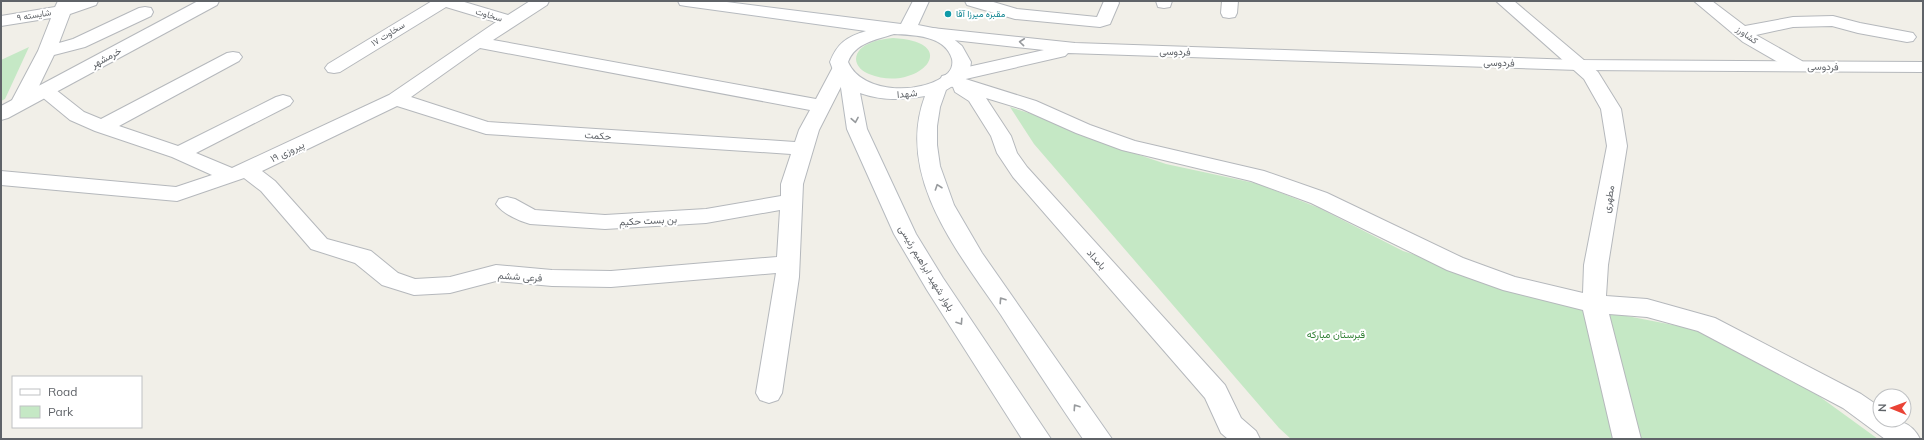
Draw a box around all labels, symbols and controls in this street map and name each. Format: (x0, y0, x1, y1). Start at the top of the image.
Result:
street label: سخاوت (474, 5, 504, 25)
street label: شایسته ۹ (16, 6, 52, 23)
place label: مقبره میرزا آقا (956, 8, 1005, 20)
marker: مقبره میرزا آقا (943, 9, 953, 19)
street label: سخاوت ۱۷ (369, 19, 407, 49)
street label: کشاورز (1733, 23, 1760, 47)
one-way arrow (1019, 38, 1025, 47)
street label: خرمشهر (88, 44, 124, 71)
street label: فردوسی (1159, 44, 1191, 59)
street label: فردوسی (1483, 55, 1515, 70)
street label: فردوسی (1807, 60, 1839, 73)
street label: شهدا (896, 86, 918, 101)
one-way arrow (850, 117, 859, 123)
street label: حکمت (584, 128, 612, 143)
street label: پیروزی ۱۹ (268, 138, 307, 166)
one-way arrow (934, 184, 942, 191)
street label: مطهری (1600, 184, 1617, 214)
street label: بن بست حکیم (619, 212, 677, 229)
street label: بلوار شهید ابراهیم رئیسی (896, 223, 957, 314)
street label: بامداد (1084, 246, 1109, 272)
street label: فرعی ششم (497, 268, 543, 285)
one-way arrow (1000, 297, 1007, 304)
one-way arrow (955, 318, 962, 325)
park label: قبرستان مبارکه (1307, 328, 1366, 341)
legend (12, 376, 142, 428)
text: Road (48, 384, 77, 399)
north arrow (1872, 388, 1912, 428)
text: Park (48, 404, 74, 419)
one-way arrow (1073, 404, 1080, 411)
text: N (1875, 404, 1889, 412)

